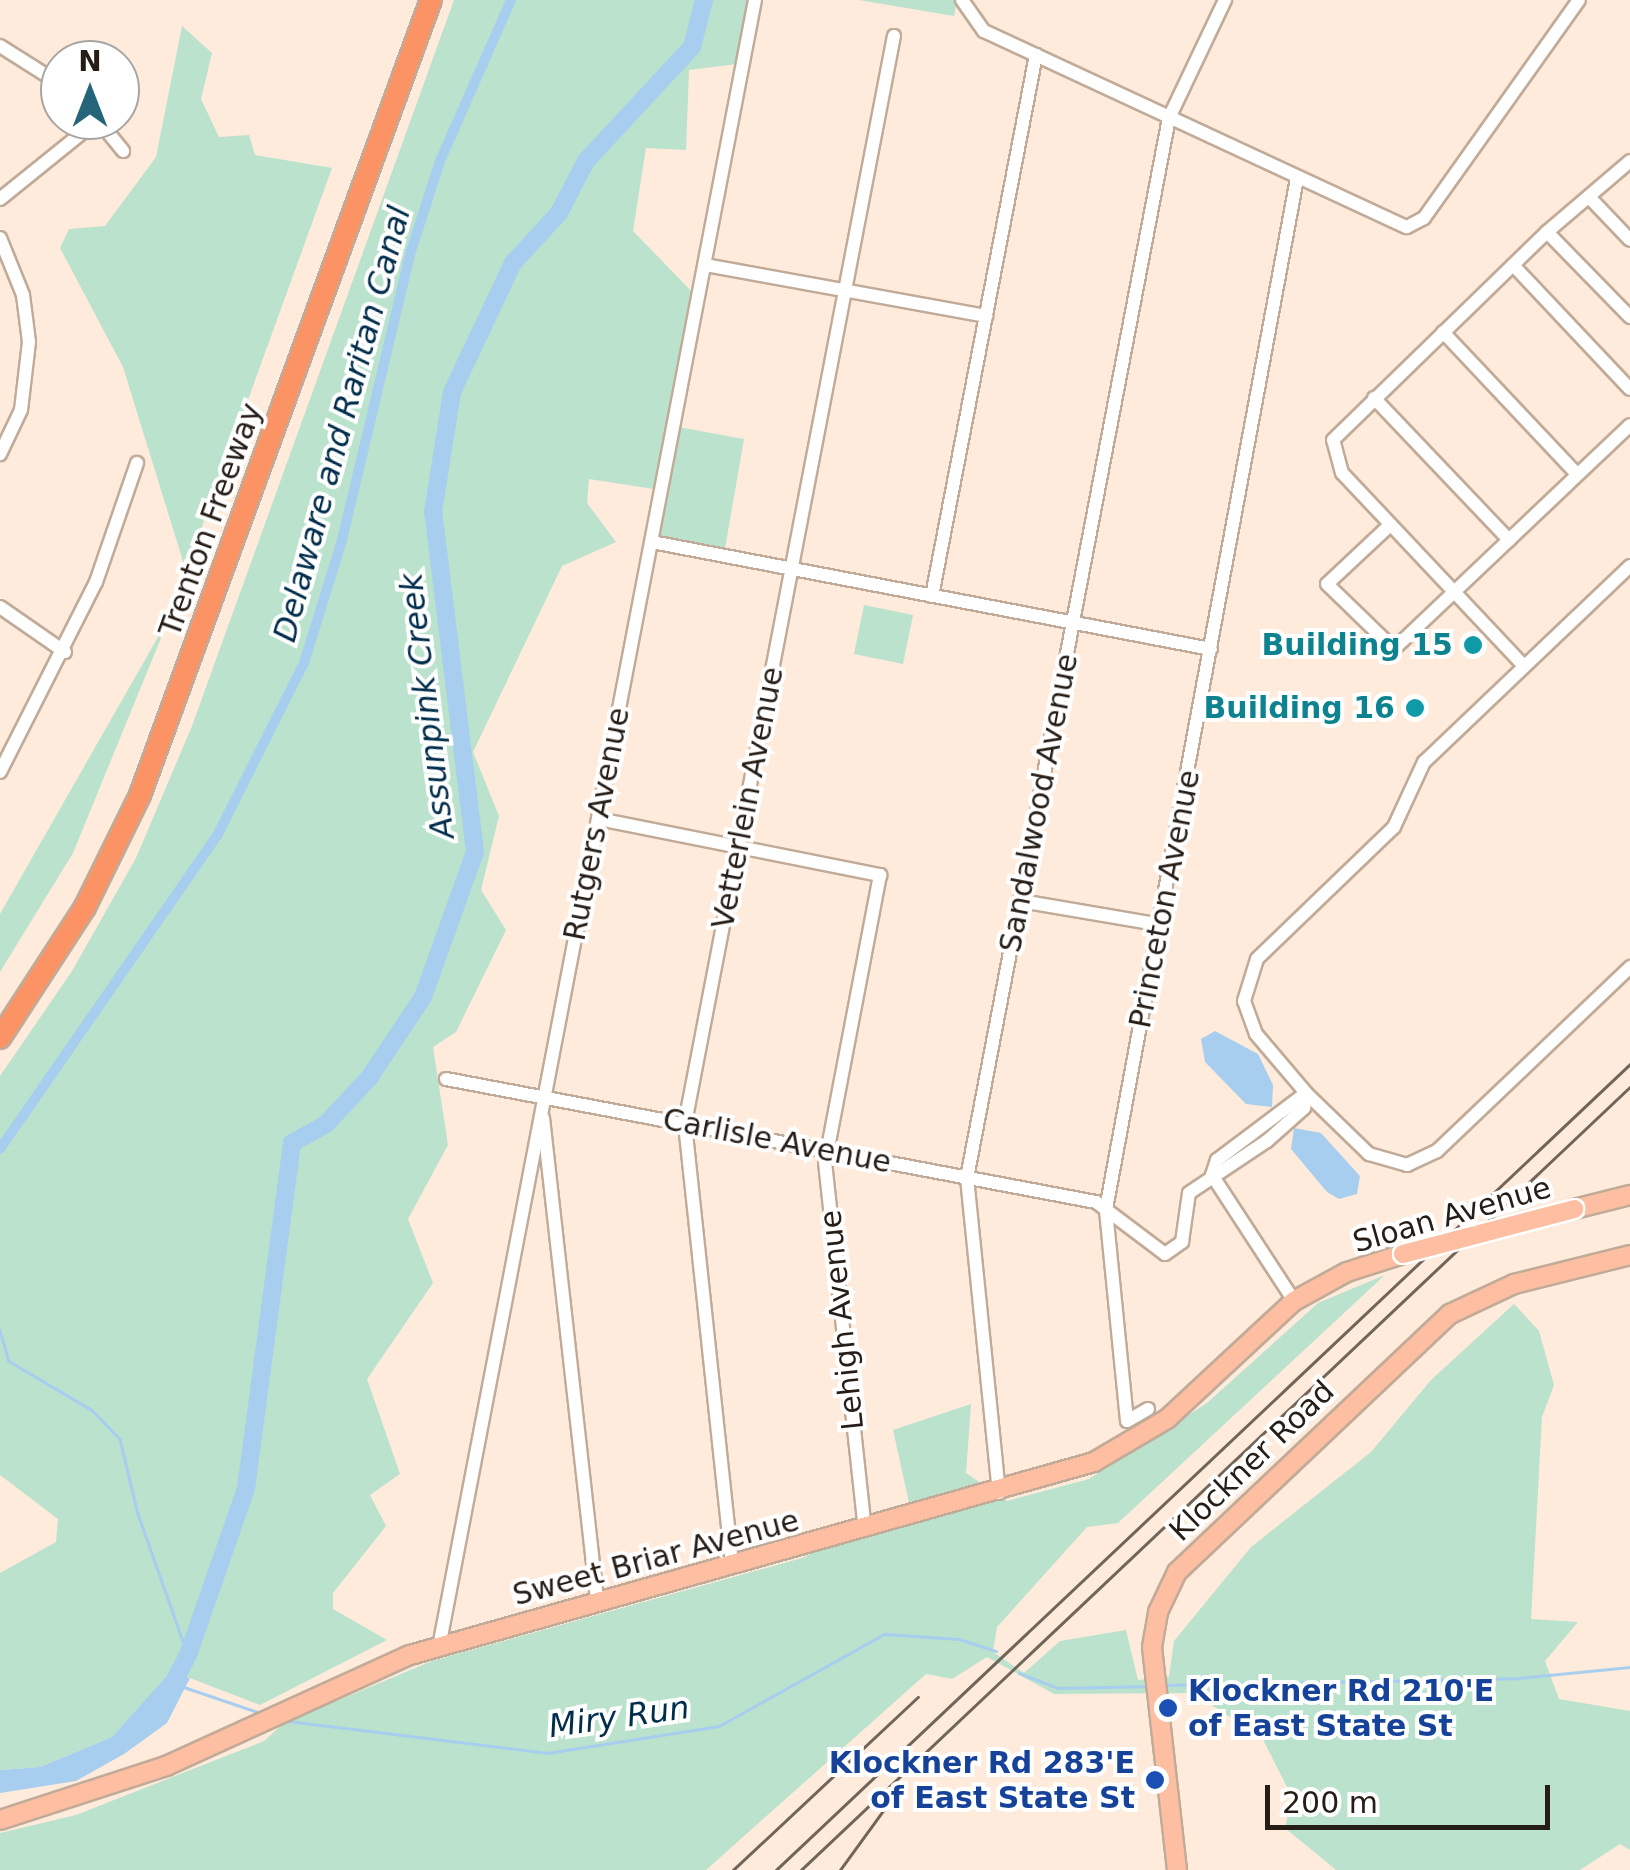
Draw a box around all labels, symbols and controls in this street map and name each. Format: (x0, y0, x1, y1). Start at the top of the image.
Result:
north arrow (40, 40, 140, 140)
text: N (78, 45, 102, 78)
water label: Delaware and Raritan Canal (265, 202, 419, 646)
street label: Trenton Freeway (152, 398, 270, 642)
water label: Assunpink Creek (392, 571, 462, 841)
place label: Building 15 (1261, 627, 1453, 663)
marker: Building 15 (1462, 634, 1484, 656)
street label: Sandalwood Avenue (992, 651, 1086, 955)
street label: Vetterlein Avenue (705, 664, 791, 932)
place label: Building 16 (1203, 690, 1395, 726)
marker: Building 16 (1404, 697, 1426, 719)
street label: Rutgers Avenue (557, 704, 637, 944)
street label: Princeton Avenue (1122, 767, 1208, 1031)
street label: Carlisle Avenue (660, 1101, 894, 1181)
street label: Sloan Avenue (1349, 1170, 1555, 1260)
street label: Lehigh Avenue (813, 1208, 871, 1432)
street label: Klockner Road (1162, 1373, 1342, 1549)
street label: Sweet Briar Avenue (509, 1502, 803, 1614)
place label: Klockner Rd 210'E of East State St (1188, 1673, 1494, 1744)
water label: Miry Run (546, 1688, 692, 1746)
marker: Klockner Rd 210'E of East State St (1157, 1697, 1179, 1719)
place label: Klockner Rd 283'E of East State St (829, 1745, 1135, 1816)
scale bar (1270, 1765, 1555, 1827)
marker: Klockner Rd 283'E of East State St (1144, 1769, 1166, 1791)
text: 200 m (1282, 1785, 1378, 1820)

